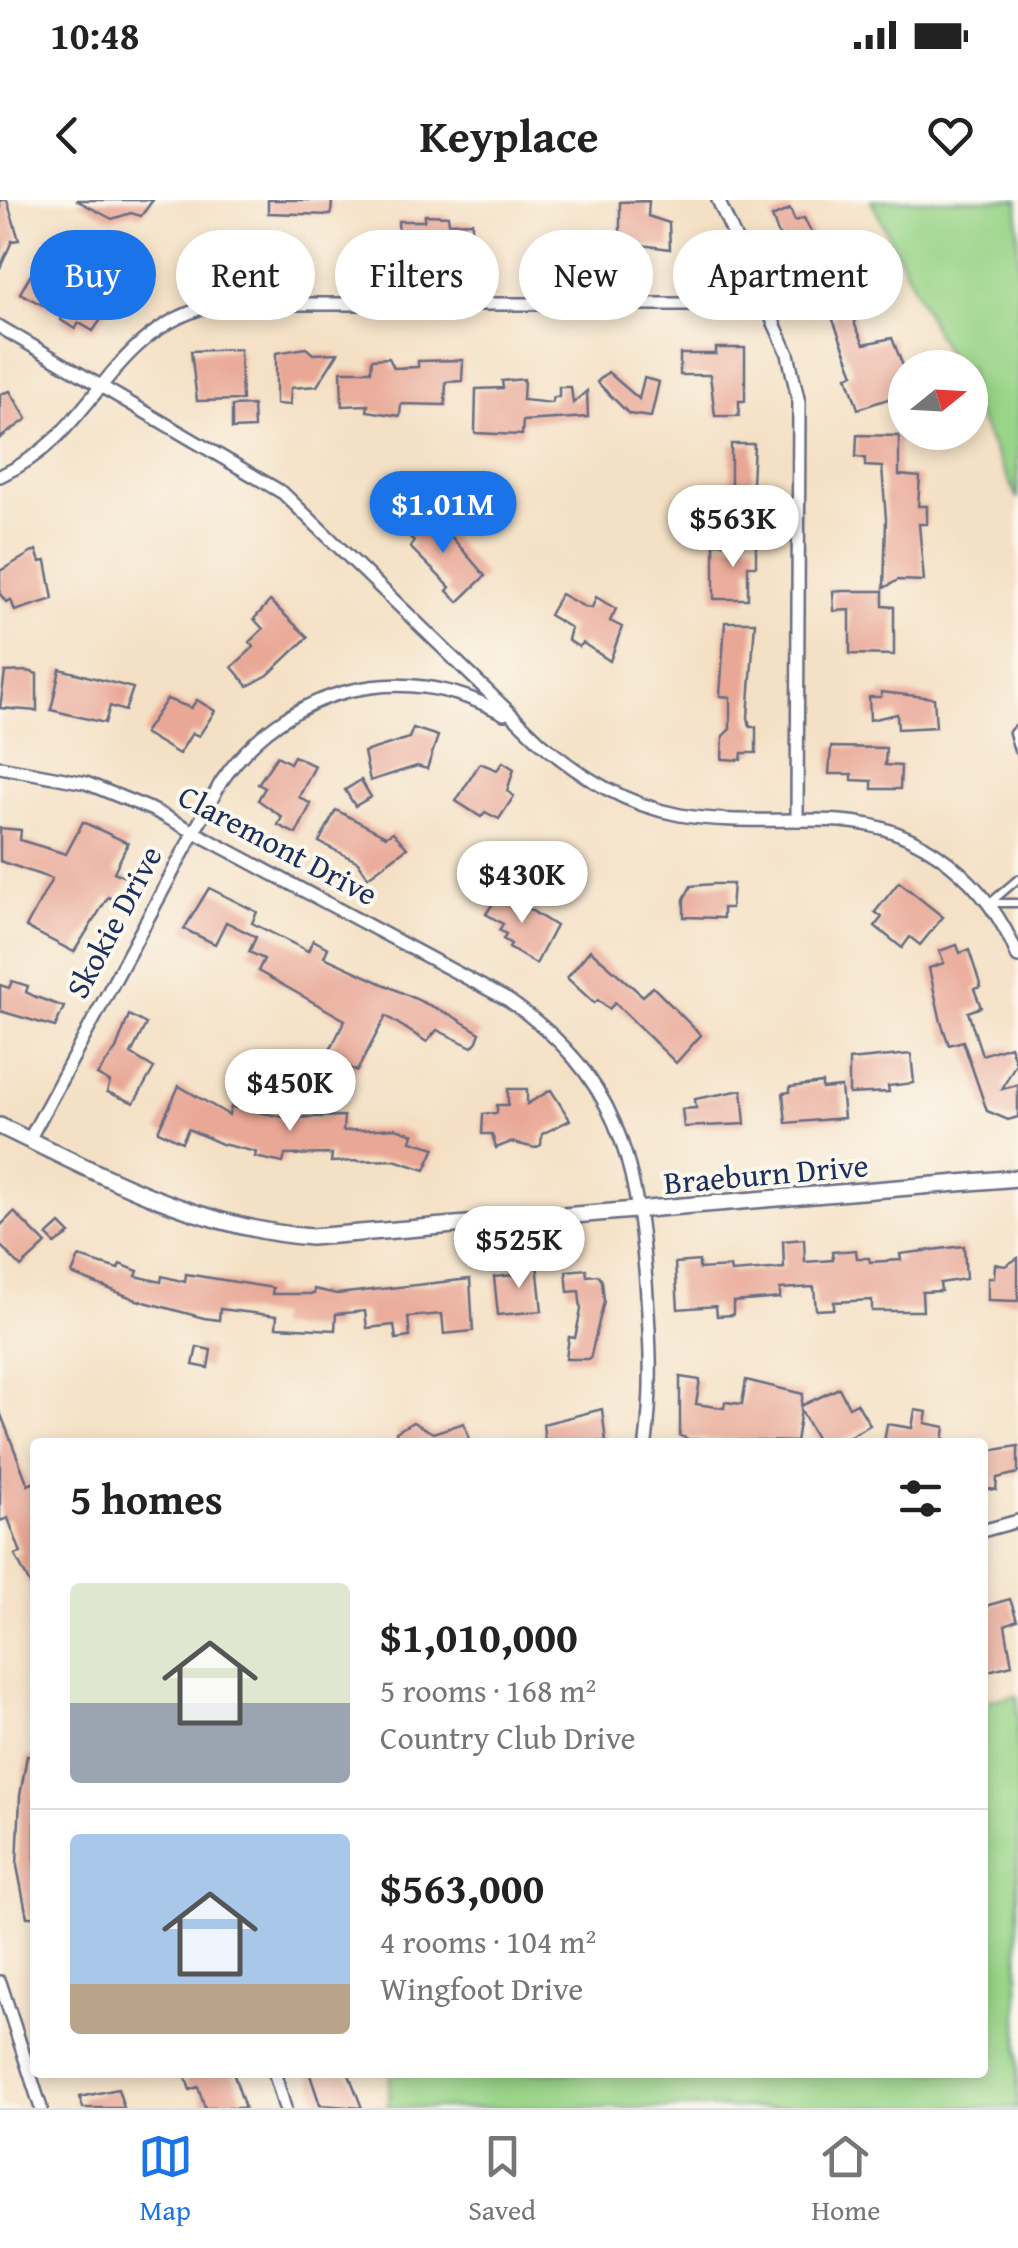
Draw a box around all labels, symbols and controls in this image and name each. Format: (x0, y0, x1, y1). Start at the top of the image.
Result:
text: 10:48 (50, 7, 140, 63)
text: Keyplace (419, 103, 599, 168)
icon: back (40, 108, 95, 163)
icon: heart (923, 108, 978, 163)
chip: Buy (30, 230, 156, 320)
chip: Rent (176, 230, 315, 320)
chip: Filters (335, 230, 499, 320)
chip: New (519, 230, 653, 320)
chip: Apartment (673, 230, 903, 320)
north arrow (888, 350, 988, 450)
map controls (888, 350, 988, 450)
pin: $1.01M (362, 471, 524, 556)
text: $1.01M (392, 480, 494, 527)
pin: $563K (663, 485, 803, 570)
text: $563K (690, 494, 776, 541)
street label: Claremont Drive (170, 772, 386, 917)
street label: Skokie Drive (54, 837, 173, 1006)
pin: $430K (452, 841, 592, 926)
text: $430K (479, 850, 565, 897)
pin: $450K (220, 1049, 360, 1134)
text: $450K (247, 1058, 333, 1105)
street label: Braeburn Drive (662, 1141, 870, 1206)
pin: $525K (449, 1206, 589, 1291)
text: $525K (476, 1215, 562, 1262)
text: 5 homes (70, 1468, 223, 1529)
icon: filters (893, 1471, 948, 1526)
text: $1,010,000 (380, 1606, 578, 1667)
icon: home (150, 1623, 270, 1743)
text: 5 rooms · 168 m² (380, 1667, 596, 1714)
text: Country Club Drive (380, 1714, 636, 1761)
text: $563,000 (380, 1857, 544, 1918)
icon: home (150, 1874, 270, 1994)
text: 4 rooms · 104 m² (380, 1918, 596, 1965)
text: Wingfoot Drive (380, 1965, 583, 2012)
tab: Map (138, 2129, 193, 2230)
tab: Saved (468, 2129, 536, 2230)
tab: Home (811, 2129, 880, 2230)

